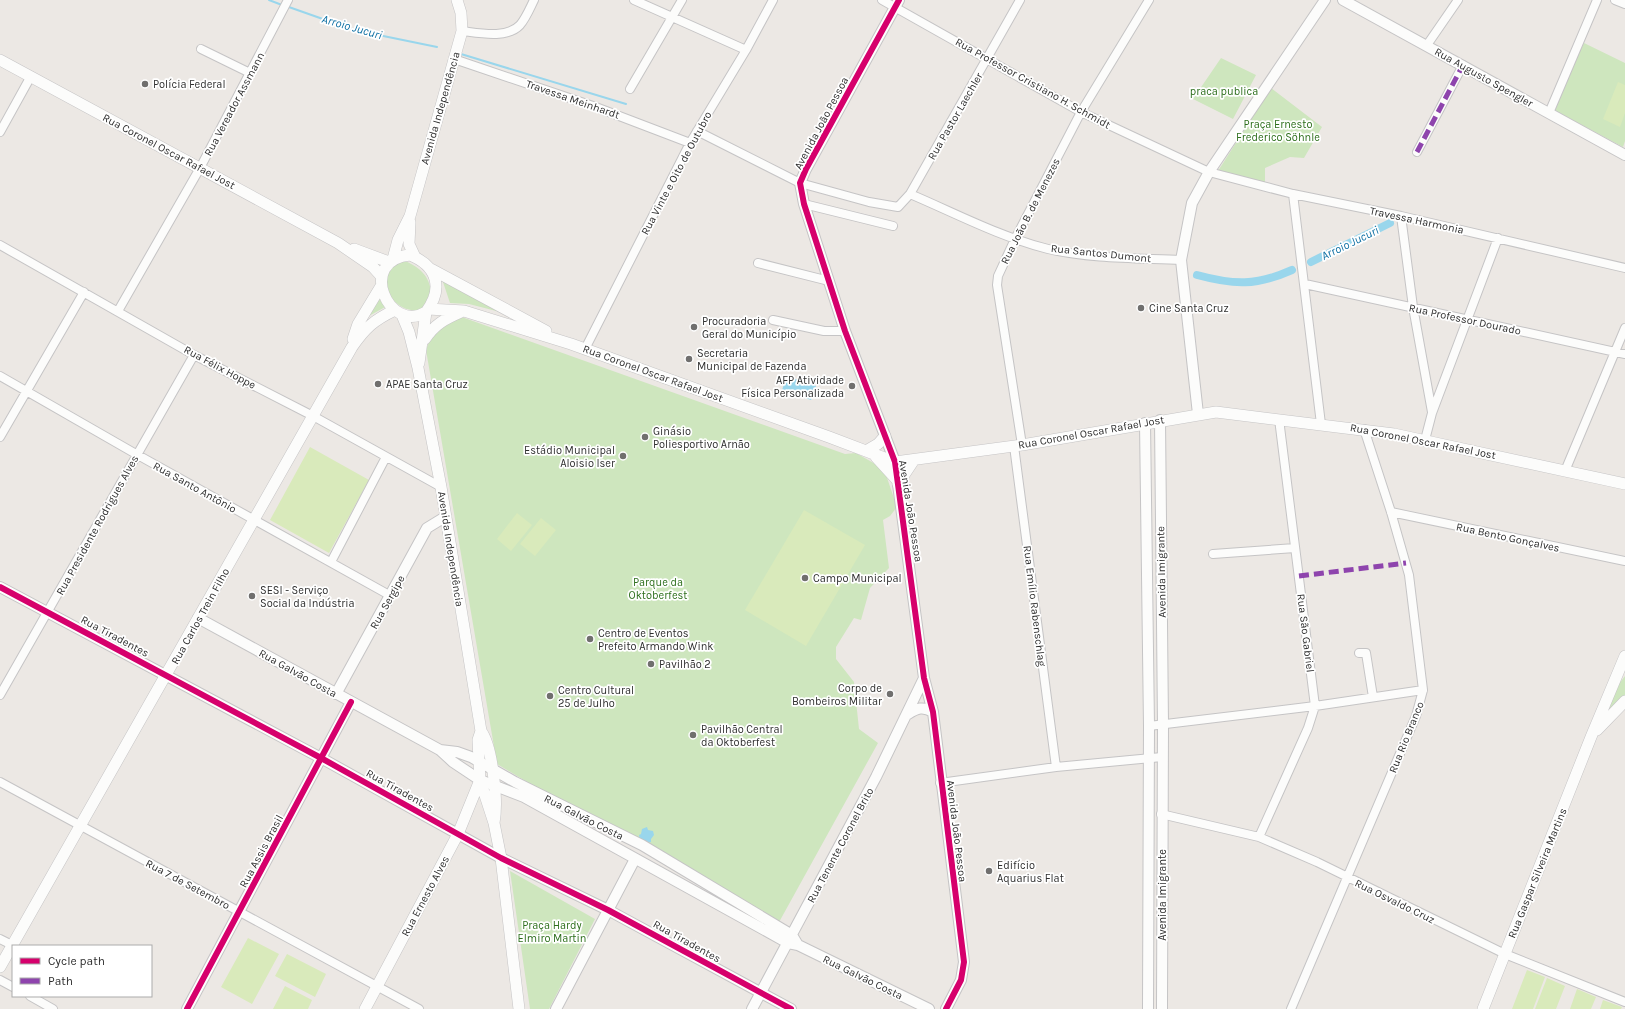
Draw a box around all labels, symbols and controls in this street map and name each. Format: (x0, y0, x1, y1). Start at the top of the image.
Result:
water label: Arroio Jucuri (320, 12, 384, 42)
street label: Rua Professor Cristiano H. Schmidt (953, 35, 1113, 132)
street label: Rua Augusto Spengler (1432, 45, 1535, 110)
street label: Rua Vereador Assmann (202, 50, 267, 158)
street label: Avenida Independência (418, 50, 463, 166)
street label: Rua Pastor Laechler (925, 70, 986, 162)
street label: Avenida João Pessoa (792, 75, 851, 172)
street label: Travessa Meinhardt (524, 77, 621, 122)
place label: Polícia Federal (153, 78, 225, 91)
marker: Polícia Federal (140, 79, 150, 89)
park label: praca publica (1190, 85, 1258, 98)
street label: Rua Vinte e Oito de Outubro (638, 109, 715, 237)
street label: Rua Coronel Oscar Rafael Jost (100, 111, 237, 192)
park label: Praça Ernesto Frederico Söhnle (1236, 118, 1320, 144)
street label: Rua João B. de Menezes (998, 156, 1063, 266)
street label: Travessa Harmonia (1369, 204, 1465, 237)
water label: Arroio Jucuri (1319, 223, 1381, 263)
street label: Rua Santos Dumont (1050, 242, 1152, 265)
street label: Rua Professor Dourado (1408, 301, 1522, 338)
place label: Cine Santa Cruz (1149, 302, 1229, 315)
marker: Cine Santa Cruz (1136, 303, 1146, 313)
place label: Procuradoria Geral do Município (702, 315, 796, 341)
marker: Procuradoria Geral do Município (689, 322, 699, 332)
street label: Rua Coronel Oscar Rafael Jost (581, 342, 725, 405)
street label: Rua Félix Hoppe (182, 343, 258, 392)
place label: Secretaria Municipal de Fazenda (697, 347, 806, 373)
marker: Secretaria Municipal de Fazenda (684, 354, 694, 364)
place label: AFP Atividade Física Personalizada (741, 374, 844, 400)
place label: APAE Santa Cruz (386, 378, 468, 391)
marker: APAE Santa Cruz (373, 379, 383, 389)
marker: AFP Atividade Física Personalizada (847, 381, 857, 391)
street label: Rua Coronel Oscar Rafael Jost (1017, 413, 1165, 452)
street label: Rua Coronel Oscar Rafael Jost (1349, 421, 1497, 462)
place label: Ginásio Poliesportivo Arnão (653, 425, 750, 451)
marker: Ginásio Poliesportivo Arnão (640, 432, 650, 442)
place label: Estádio Municipal Aloisio Iser (524, 444, 615, 470)
marker: Estádio Municipal Aloisio Iser (618, 451, 628, 461)
street label: Rua Presidente Rodrigues Alves (53, 453, 141, 597)
street label: Rua Santo Antônio (151, 459, 239, 516)
street label: Avenida João Pessoa (896, 459, 925, 563)
street label: Avenida Independência (435, 490, 466, 608)
street label: Rua Bento Gonçalves (1455, 520, 1561, 555)
street label: Avenida Imigrante (1154, 526, 1169, 618)
street label: Rua Emílio Rabenschlag (1021, 545, 1048, 668)
street label: Rua Carlos Trein Filho (169, 566, 232, 667)
place label: Campo Municipal (813, 572, 902, 585)
street label: Rua Sergipe (367, 573, 408, 632)
marker: Campo Municipal (800, 573, 810, 583)
park label: Parque da Oktoberfest (629, 576, 687, 602)
place label: SESI - Serviço Social da Indústria (260, 584, 355, 610)
marker: SESI - Serviço Social da Indústria (247, 591, 257, 601)
street label: Rua São Gabriel (1294, 593, 1317, 673)
street label: Rua Tiradentes (78, 613, 151, 660)
place label: Centro de Eventos Prefeito Armando Wink (598, 627, 714, 653)
marker: Centro de Eventos Prefeito Armando Wink (585, 634, 595, 644)
street label: Rua Galvão Costa (256, 647, 339, 700)
place label: Pavilhão 2 (659, 658, 711, 671)
marker: Pavilhão 2 (646, 659, 656, 669)
place label: Corpo de Bombeiros Militar (792, 682, 882, 708)
place label: Centro Cultural 25 de Julho (558, 684, 634, 710)
marker: Corpo de Bombeiros Militar (885, 689, 895, 699)
marker: Centro Cultural 25 de Julho (545, 691, 555, 701)
street label: Rua Rio Branco (1386, 700, 1427, 775)
place label: Pavilhão Central da Oktoberfest (701, 723, 783, 749)
marker: Pavilhão Central da Oktoberfest (688, 730, 698, 740)
street label: Rua Tiradentes (364, 767, 436, 814)
street label: Avenida João Pessoa (944, 779, 969, 883)
street label: Rua Tenente Coronel Brito (804, 785, 876, 905)
street label: Rua Galvão Costa (542, 792, 626, 843)
street label: Rua Gaspar Silveira Martins (1505, 806, 1570, 940)
street label: Rua Assis Brasil (237, 813, 286, 890)
street label: Avenida Imigrante (1156, 849, 1169, 941)
street label: Rua Ernesto Alves (399, 854, 452, 939)
street label: Rua 7 de Setembro (143, 857, 232, 912)
place label: Edifício Aquarius Flat (997, 859, 1064, 885)
marker: Edifício Aquarius Flat (984, 866, 994, 876)
street label: Rua Osvaldo Cruz (1353, 876, 1437, 926)
street label: Rua Tiradentes (651, 918, 723, 965)
park label: Praça Hardy Elmiro Martin (518, 919, 586, 945)
legend (12, 945, 152, 997)
street label: Rua Galvão Costa (821, 952, 905, 1002)
text: Cycle path (48, 954, 105, 968)
text: Path (48, 974, 73, 988)

